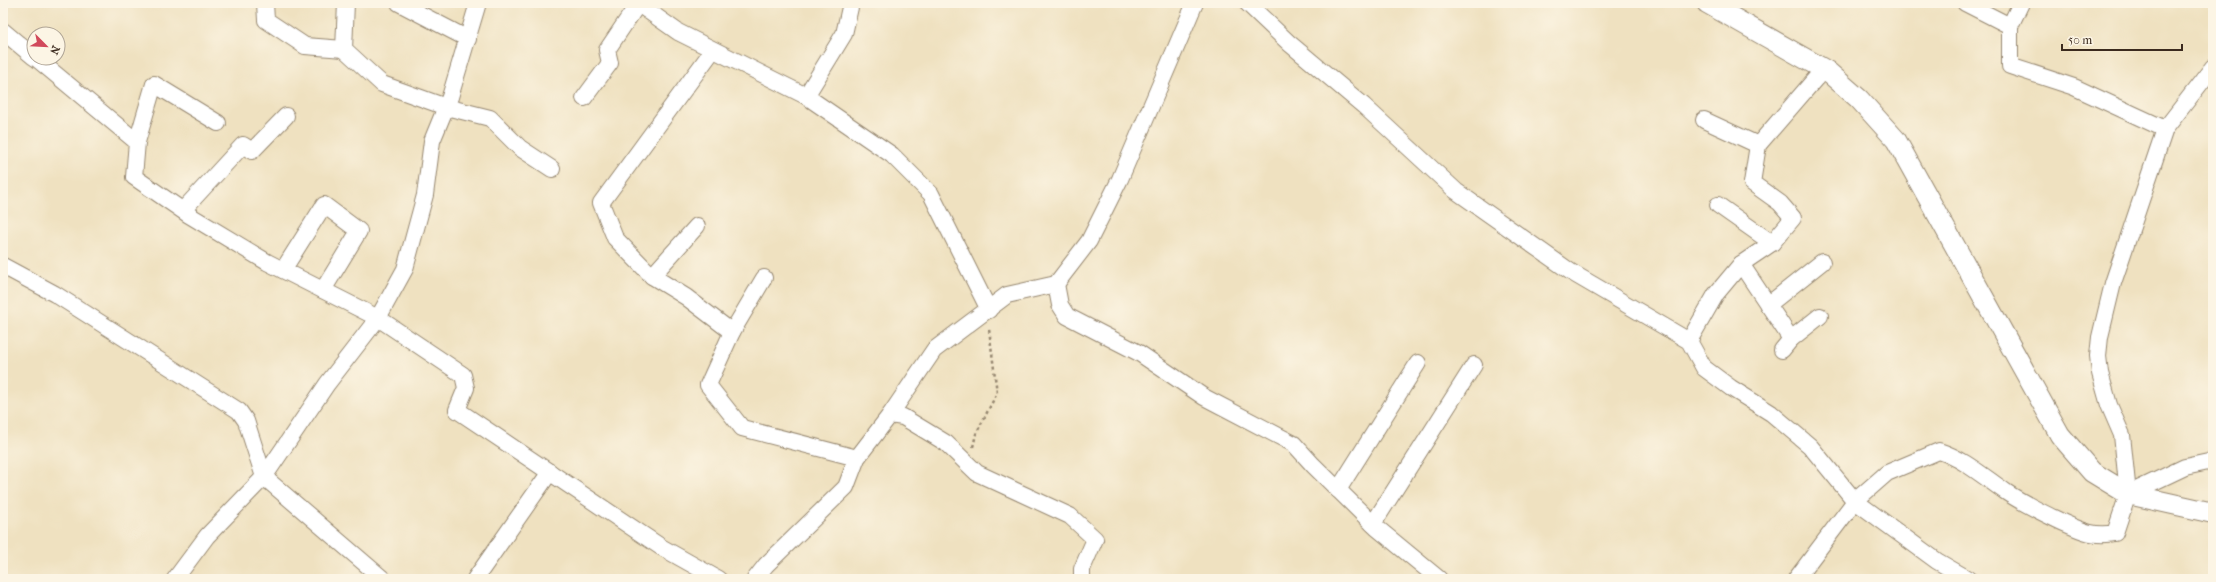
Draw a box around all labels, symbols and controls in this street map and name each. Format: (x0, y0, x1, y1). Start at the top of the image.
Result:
north arrow (26, 26, 66, 66)
scale bar (2062, 26, 2182, 52)
text: 50 m (2068, 33, 2092, 47)
text: N (47, 43, 62, 57)

